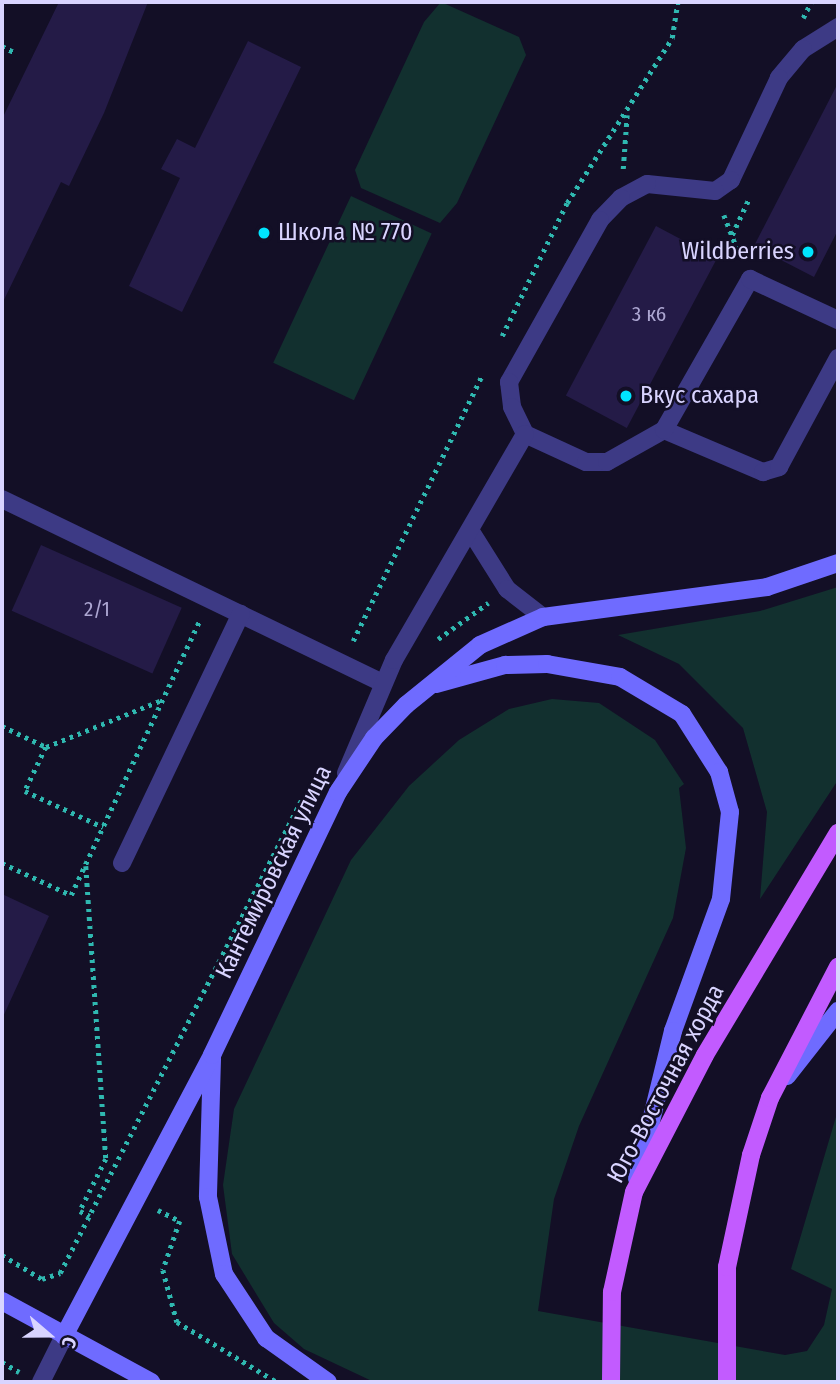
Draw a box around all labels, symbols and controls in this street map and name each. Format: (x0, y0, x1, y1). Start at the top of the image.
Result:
place label: Школа № 770 (278, 219, 412, 247)
marker: Школа № 770 (256, 225, 272, 241)
place label: Wildberries (681, 238, 794, 266)
marker: Wildberries (800, 244, 816, 260)
house number: 3 к6 (632, 301, 666, 327)
place label: Вкус сахара (640, 382, 759, 410)
marker: Вкус сахара (618, 388, 634, 404)
house number: 2/1 (84, 596, 110, 622)
street label: Кантемировская улица (210, 761, 338, 983)
street label: Юго-Восточная хорда (601, 980, 731, 1188)
north arrow (14, 1300, 84, 1370)
text: С (57, 1334, 82, 1351)

